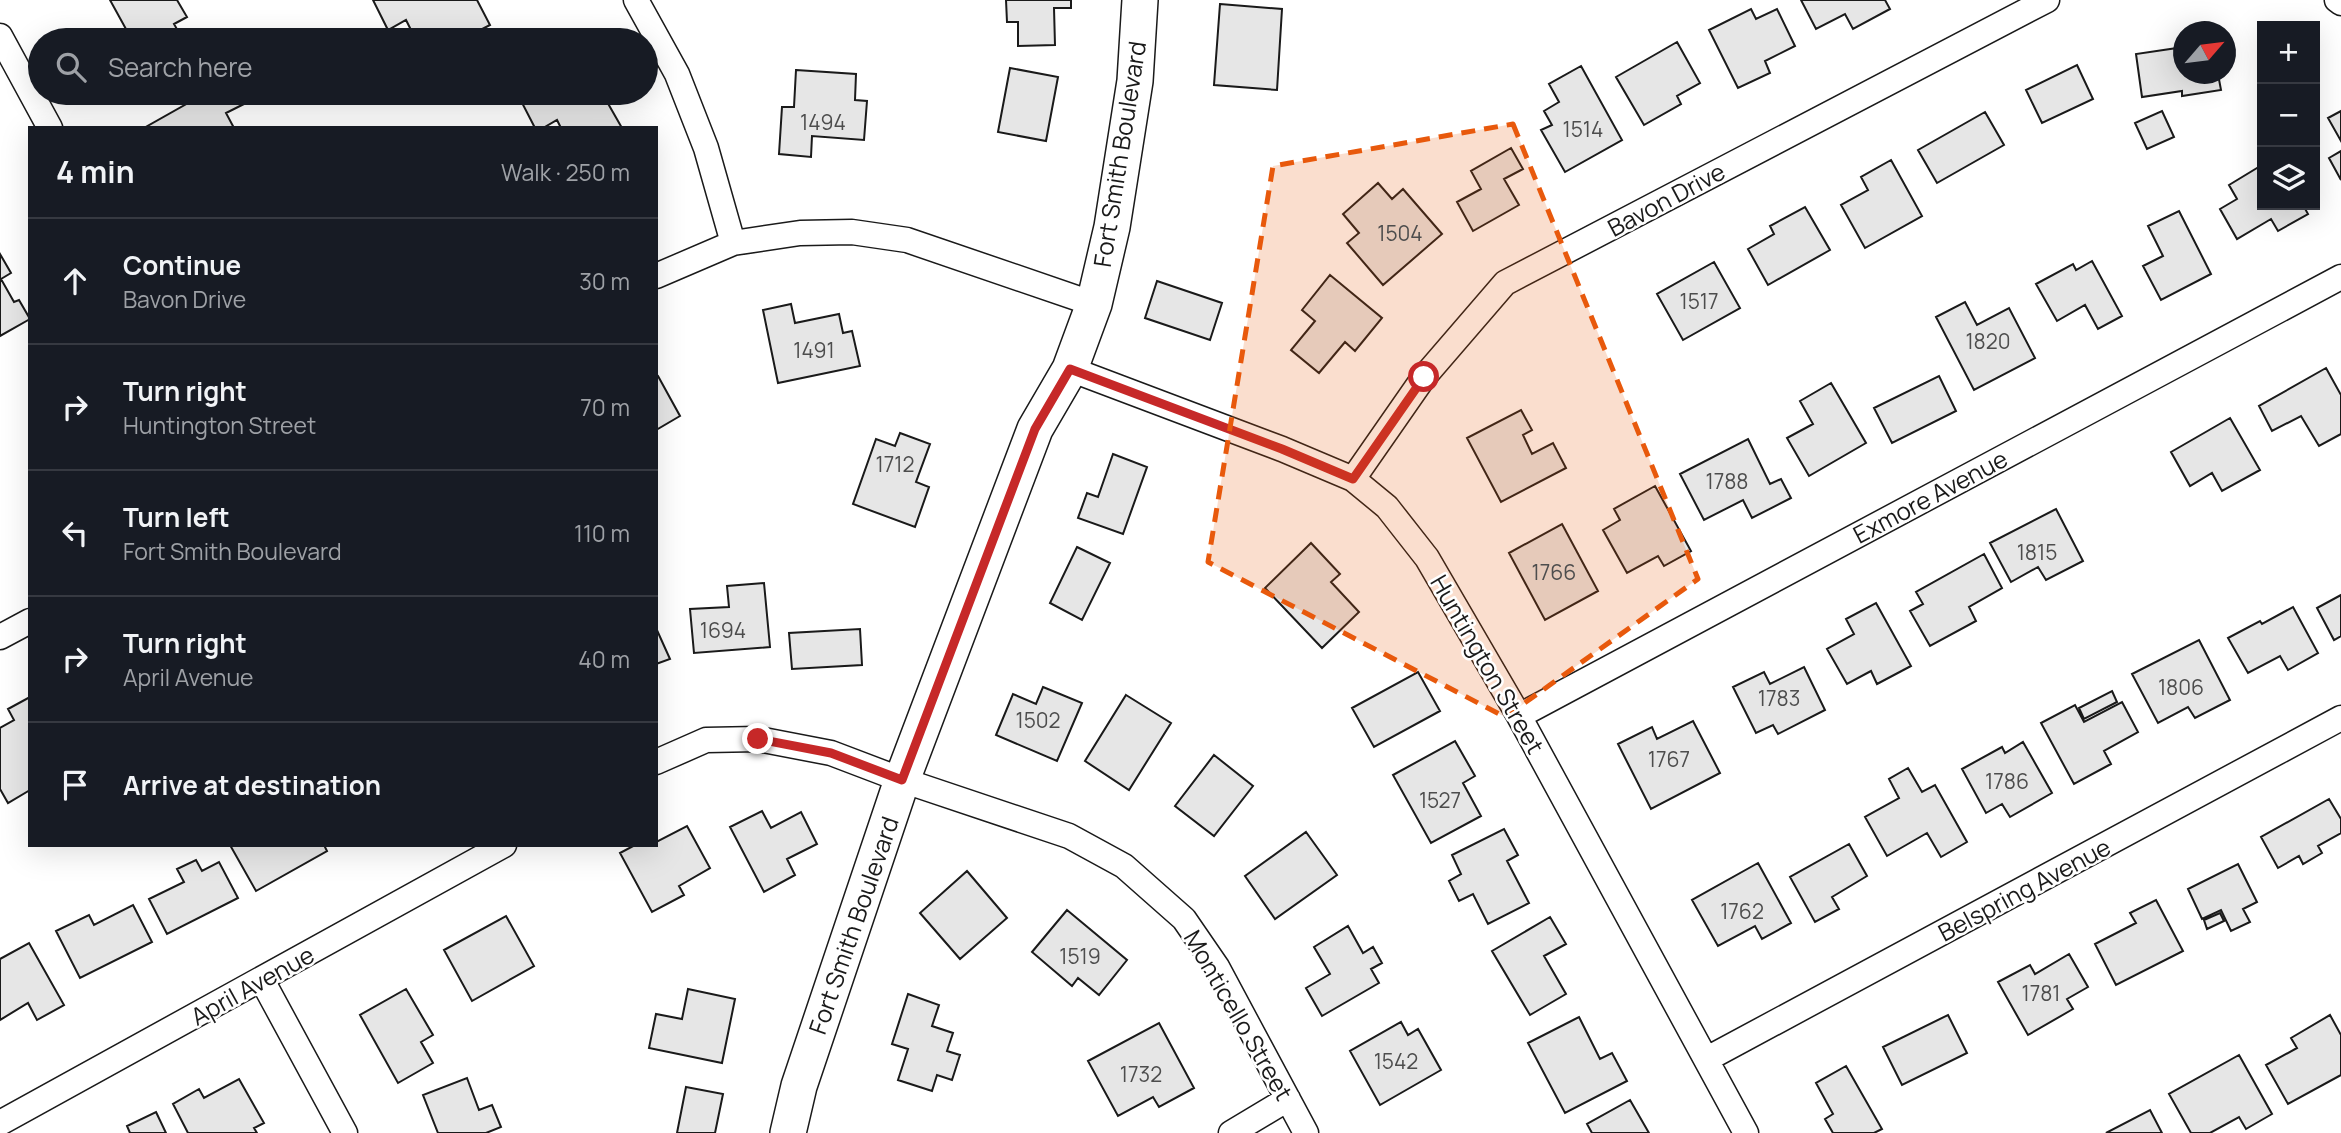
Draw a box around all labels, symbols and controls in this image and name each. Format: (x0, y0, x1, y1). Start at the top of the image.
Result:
north arrow (2173, 21, 2236, 84)
map controls (2257, 21, 2320, 210)
button: + (2257, 21, 2320, 84)
search box (28, 28, 658, 105)
street label: Fort Smith Boulevard (1085, 39, 1153, 269)
icon: search (52, 48, 90, 86)
text: Search here (108, 49, 253, 85)
button: − (2257, 84, 2320, 147)
house number: 1494 (800, 108, 846, 136)
house number: 1514 (1563, 115, 1603, 143)
button: layers (2257, 147, 2320, 210)
text: 4 min (56, 151, 134, 192)
street label: Bavon Drive (1601, 154, 1731, 244)
text: Walk · 250 m (501, 156, 630, 188)
house number: 1504 (1377, 219, 1423, 247)
text: Continue (123, 247, 241, 283)
icon: ahead (56, 262, 94, 300)
text: 30 m (579, 265, 630, 297)
text: Bavon Drive (123, 283, 246, 315)
house number: 1517 (1679, 287, 1719, 315)
house number: 1820 (1965, 327, 2011, 355)
house number: 1491 (793, 336, 835, 364)
route start (1408, 361, 1439, 392)
text: Turn right (123, 373, 247, 409)
icon: right (56, 388, 94, 426)
text: 70 m (580, 391, 630, 423)
text: Huntington Street (123, 409, 316, 441)
street label: Exmore Avenue (1847, 441, 2013, 551)
house number: 1712 (876, 450, 914, 478)
house number: 1788 (1705, 467, 1749, 495)
text: Turn left (123, 499, 230, 535)
icon: left (56, 514, 94, 552)
text: 110 m (574, 517, 630, 549)
text: Fort Smith Boulevard (123, 535, 342, 567)
house number: 1815 (2017, 538, 2057, 566)
house number: 1766 (1532, 558, 1576, 586)
street label: Huntington Street (1423, 568, 1553, 760)
house number: 1694 (700, 616, 746, 644)
text: Turn right (123, 625, 247, 661)
icon: right (56, 640, 94, 678)
text: 40 m (578, 643, 630, 675)
text: April Avenue (123, 661, 254, 693)
house number: 1806 (2158, 673, 2204, 701)
house number: 1783 (1758, 684, 1800, 712)
house number: 1502 (1015, 706, 1061, 734)
route end (742, 723, 773, 754)
house number: 1767 (1648, 745, 1690, 773)
icon: arrive (56, 766, 94, 804)
text: Arrive at destination (123, 767, 381, 803)
house number: 1786 (1985, 767, 2029, 795)
house number: 1527 (1419, 786, 1461, 814)
street label: Fort Smith Boulevard (800, 812, 906, 1038)
street label: Belspring Avenue (1932, 830, 2116, 948)
house number: 1762 (1720, 897, 1764, 925)
street label: Monticello Street (1177, 924, 1301, 1106)
street label: April Avenue (184, 938, 320, 1032)
house number: 1519 (1059, 942, 1101, 970)
house number: 1781 (2021, 979, 2061, 1007)
house number: 1542 (1374, 1047, 1418, 1075)
house number: 1732 (1120, 1060, 1162, 1088)

